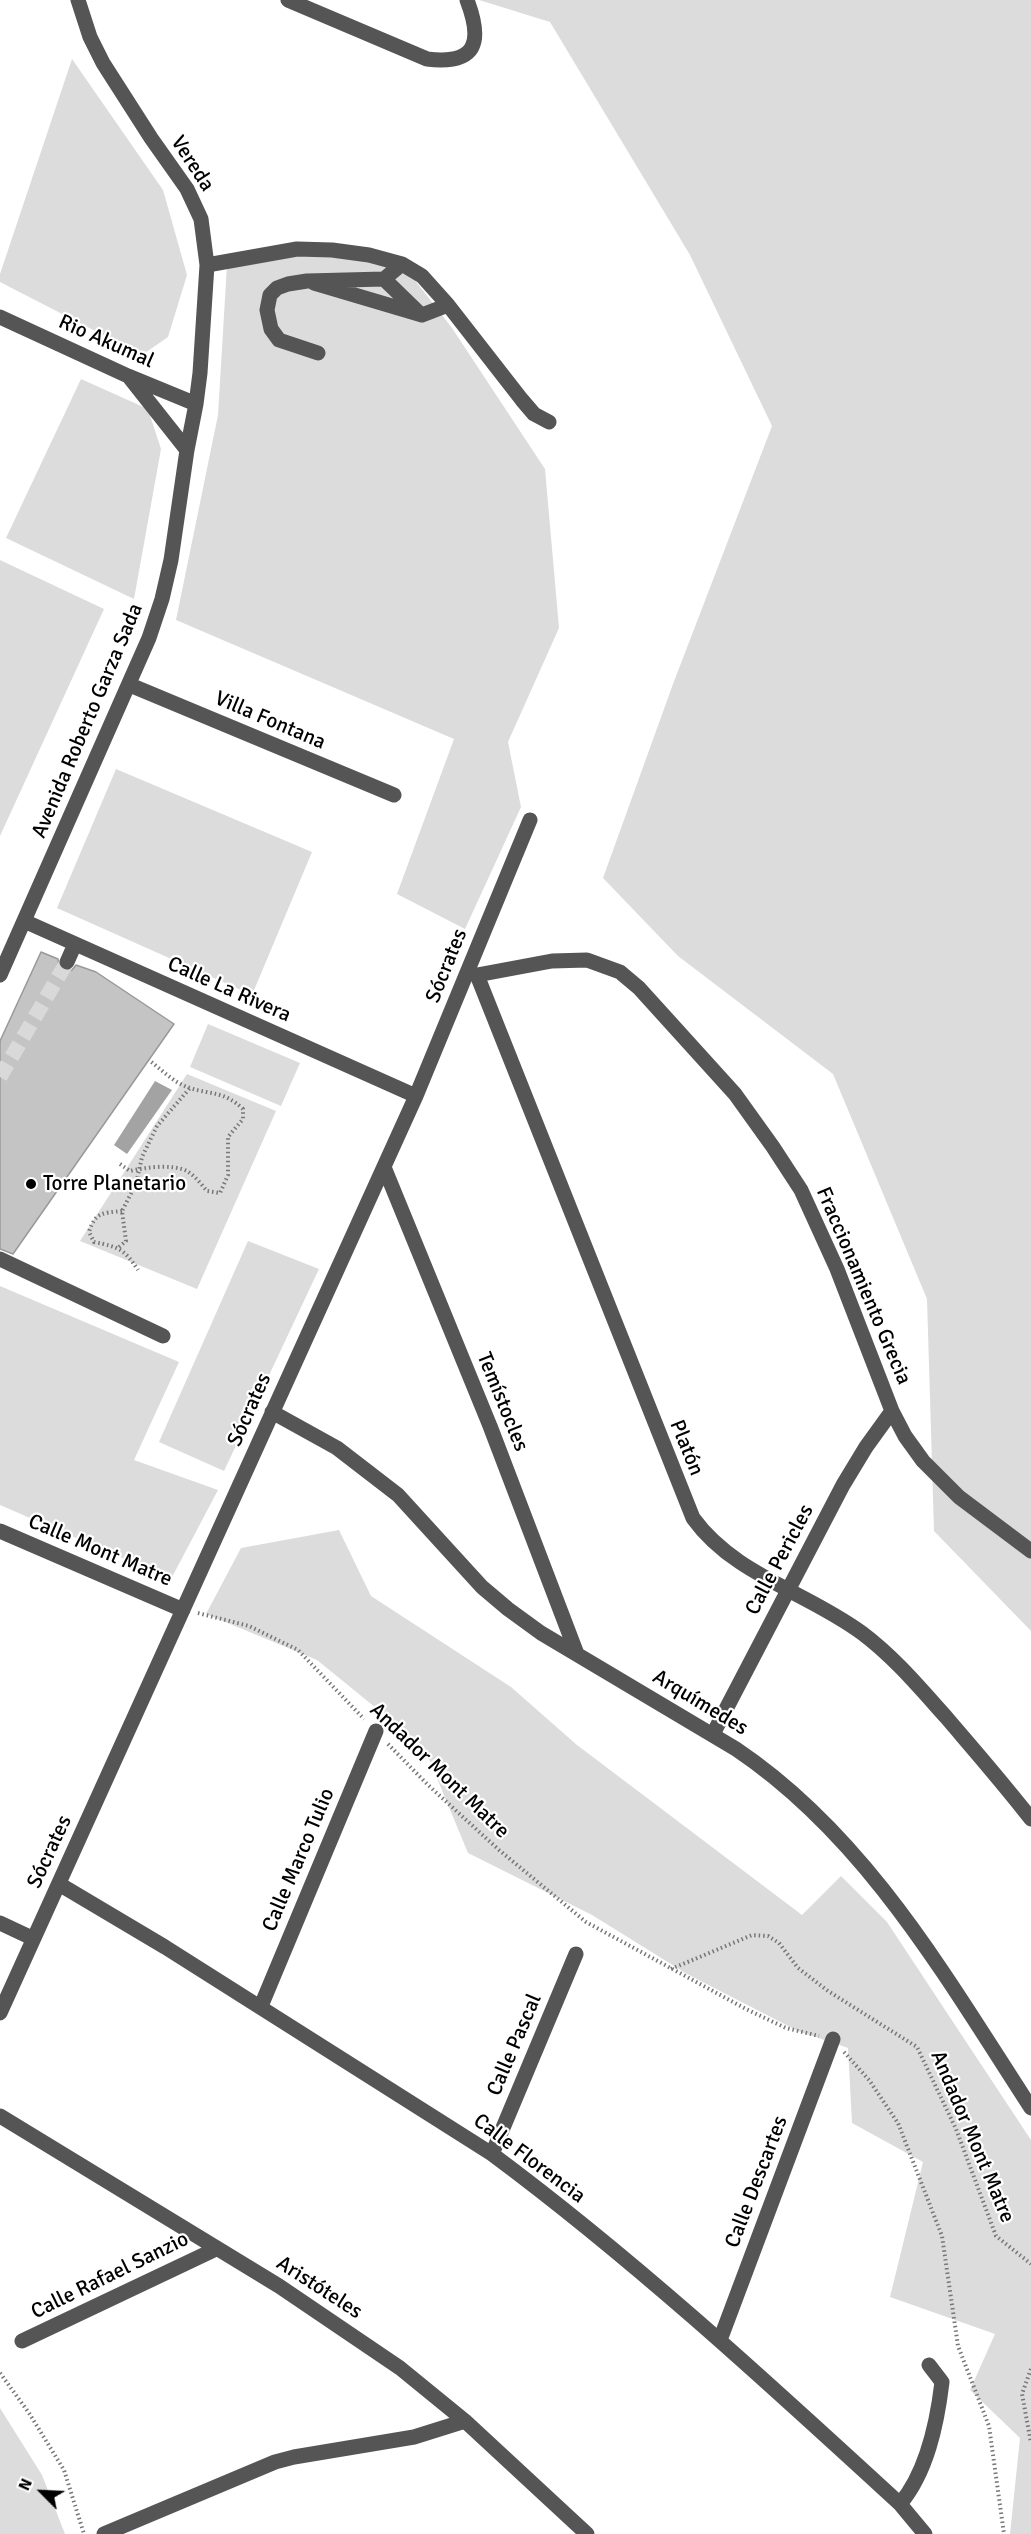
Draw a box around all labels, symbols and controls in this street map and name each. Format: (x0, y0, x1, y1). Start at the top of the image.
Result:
street label: Vereda (165, 132, 219, 196)
street label: Rio Akumal (54, 310, 158, 374)
street label: Avenida Roberto Garza Sada (27, 600, 149, 842)
street label: Villa Fontana (211, 686, 329, 756)
street label: Sócrates (421, 925, 473, 1007)
street label: Calle La Rivera (163, 952, 295, 1028)
place label: Torre Planetario (43, 1171, 186, 1197)
marker: Torre Planetario (24, 1177, 38, 1191)
street label: Fraccionamiento Grecia (810, 1183, 916, 1389)
street label: Temístocles (471, 1349, 533, 1455)
street label: Sócrates (223, 1370, 277, 1450)
street label: Platón (663, 1416, 709, 1480)
street label: Calle Pericles (740, 1500, 820, 1620)
street label: Calle Mont Matre (24, 1509, 176, 1593)
street label: Arquímedes (648, 1665, 752, 1741)
street label: Andador Mont Matre (364, 1698, 514, 1844)
street label: Calle Marco Tulio (257, 1785, 341, 1935)
street label: Sócrates (22, 1812, 78, 1892)
street label: Calle Pascal (482, 1990, 548, 2100)
street label: Andador Mont Matre (924, 2047, 1020, 2227)
street label: Calle Florencia (468, 2109, 590, 2209)
street label: Calle Descartes (720, 2113, 794, 2251)
street label: Calle Rafael Sanzio (27, 2227, 193, 2325)
street label: Aristóteles (271, 2251, 367, 2325)
north arrow (12, 2462, 72, 2522)
text: N (14, 2476, 37, 2494)

